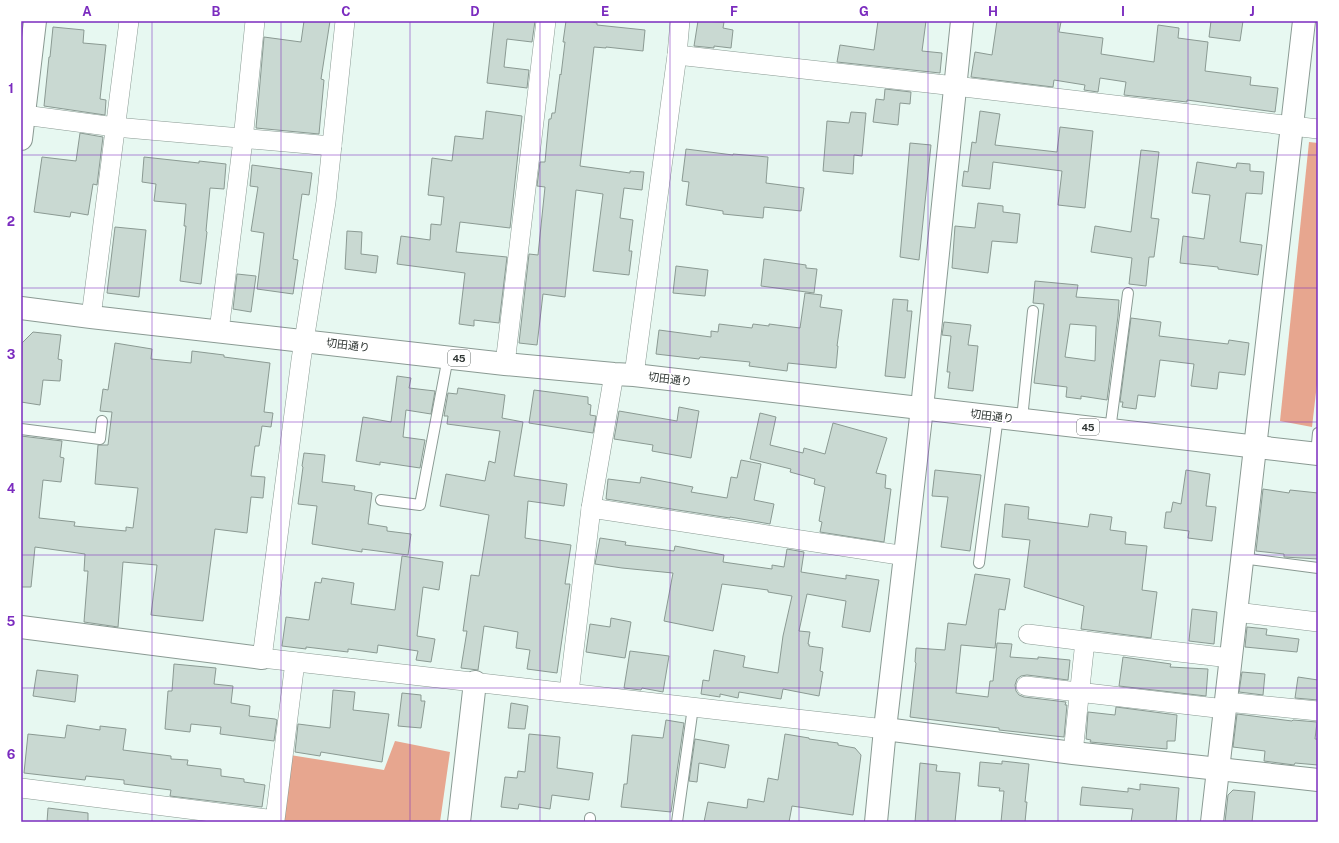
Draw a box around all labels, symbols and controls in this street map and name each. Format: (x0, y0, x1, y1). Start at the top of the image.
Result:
text: A (82, 4, 92, 19)
text: B (212, 4, 221, 19)
text: C (341, 4, 351, 19)
text: D (470, 4, 480, 19)
text: E (601, 4, 609, 19)
text: F (730, 4, 738, 19)
text: G (859, 4, 869, 19)
text: H (988, 4, 998, 19)
text: I (1121, 4, 1125, 19)
text: J (1249, 4, 1255, 19)
text: 1 (8, 81, 14, 96)
text: 2 (7, 214, 15, 229)
street label: 切田通り (325, 336, 371, 354)
text: 3 (7, 347, 16, 362)
road number: 45 (448, 350, 470, 366)
street label: 切田通り (647, 370, 693, 388)
street label: 切田通り (969, 407, 1015, 425)
road number: 45 (1077, 419, 1099, 435)
text: 4 (7, 481, 16, 496)
text: 5 (7, 614, 16, 629)
text: 6 (7, 747, 16, 762)

